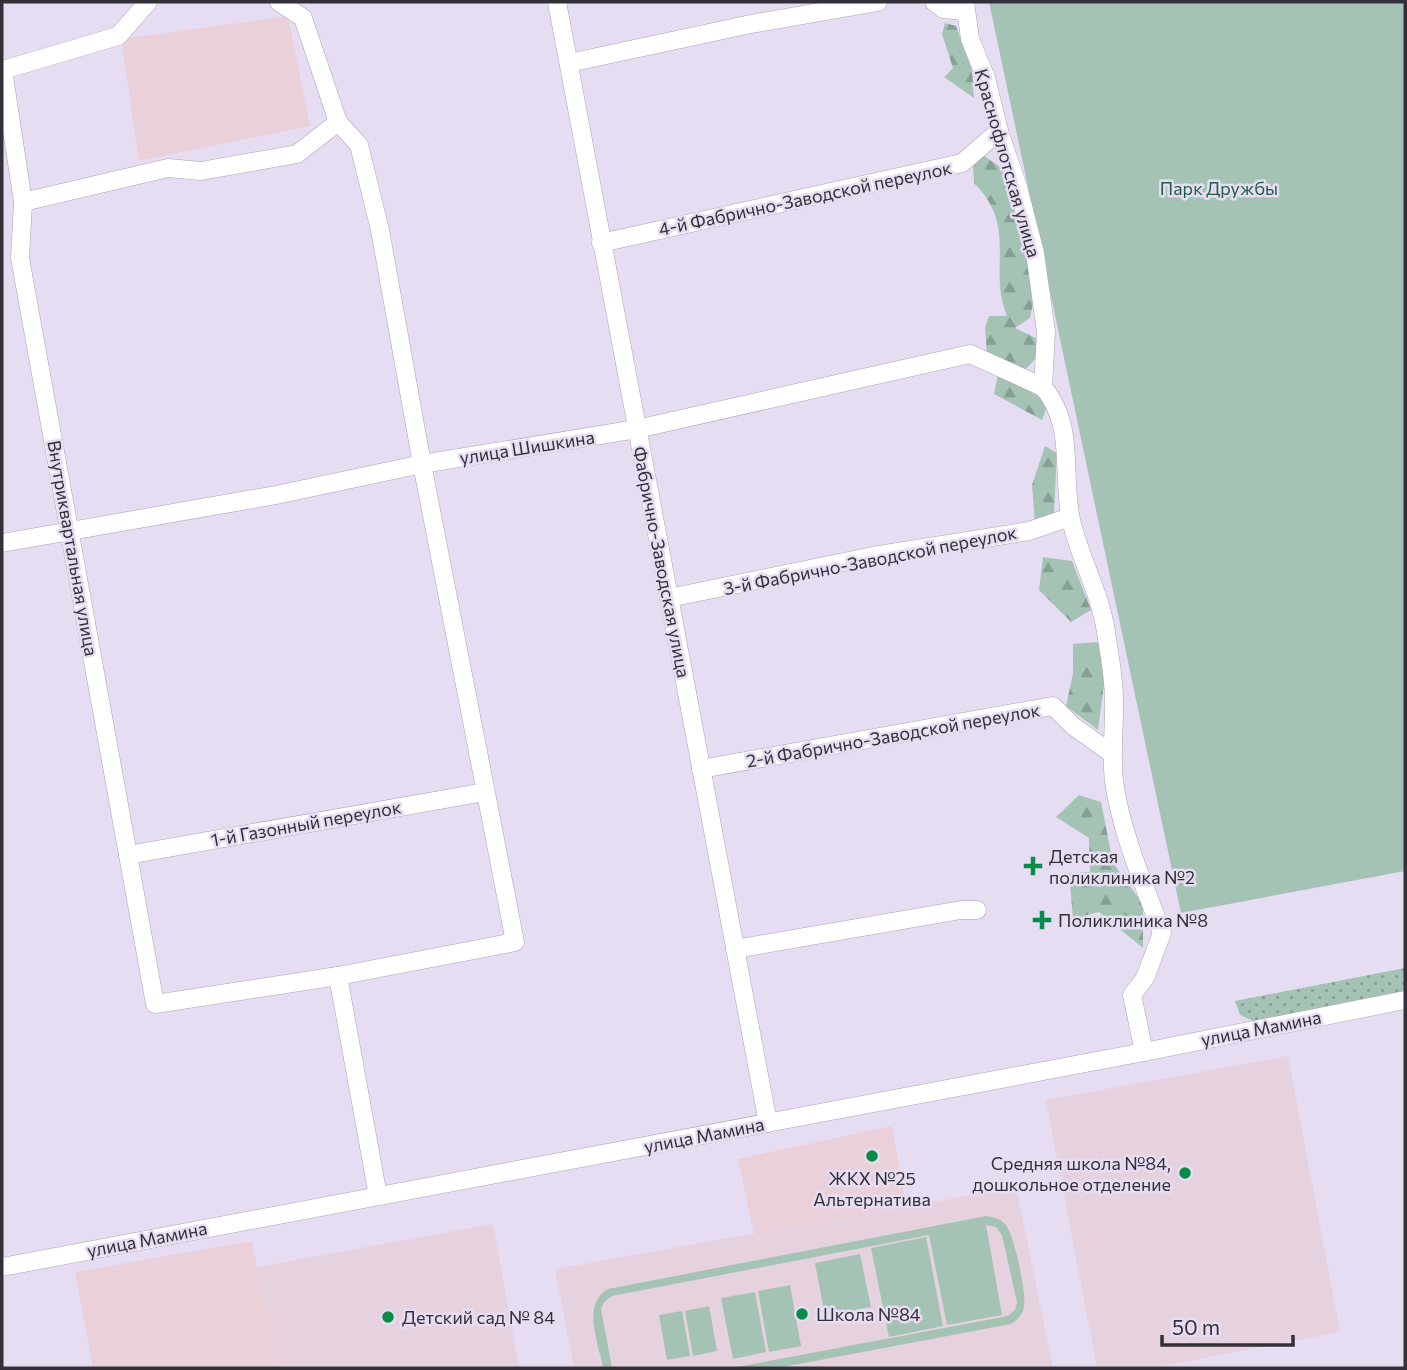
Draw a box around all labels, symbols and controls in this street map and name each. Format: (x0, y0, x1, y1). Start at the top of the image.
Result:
street label: Краснофлотская улица (970, 66, 1046, 260)
street label: 4-й Фабрично-Заводской переулок (657, 156, 954, 240)
park label: Парк Дружбы (1160, 177, 1278, 199)
street label: улица Шишкина (458, 425, 596, 469)
street label: Внутриквартальная улица (43, 438, 103, 658)
street label: Фабрично-Заводская улица (629, 445, 695, 679)
street label: 3-й Фабрично-Заводской переулок (721, 521, 1019, 599)
street label: 2-й Фабрично-Заводской переулок (744, 698, 1042, 772)
street label: 1-й Газонный переулок (209, 795, 403, 851)
place label: Детская поликлиника №2 (1049, 845, 1195, 888)
marker: Детская поликлиника №2 (1023, 856, 1043, 876)
place label: Поликлиника №8 (1058, 909, 1208, 931)
marker: Поликлиника №8 (1032, 910, 1052, 930)
street label: улица Мамина (1199, 1006, 1323, 1050)
street label: улица Мамина (642, 1113, 766, 1157)
marker: ЖКХ №25 Альтернатива (864, 1148, 880, 1164)
place label: Средняя школа №84, дошкольное отделение (973, 1152, 1171, 1195)
marker: Средняя школа №84, дошкольное отделение (1177, 1165, 1193, 1181)
place label: ЖКХ №25 Альтернатива (813, 1167, 931, 1210)
street label: улица Мамина (85, 1217, 209, 1261)
place label: Школа №84 (816, 1303, 921, 1325)
scale bar (1162, 1304, 1293, 1348)
place label: Детский сад № 84 (402, 1306, 555, 1328)
marker: Школа №84 (794, 1306, 810, 1322)
marker: Детский сад № 84 (380, 1309, 396, 1325)
text: 50 m (1172, 1314, 1220, 1339)

